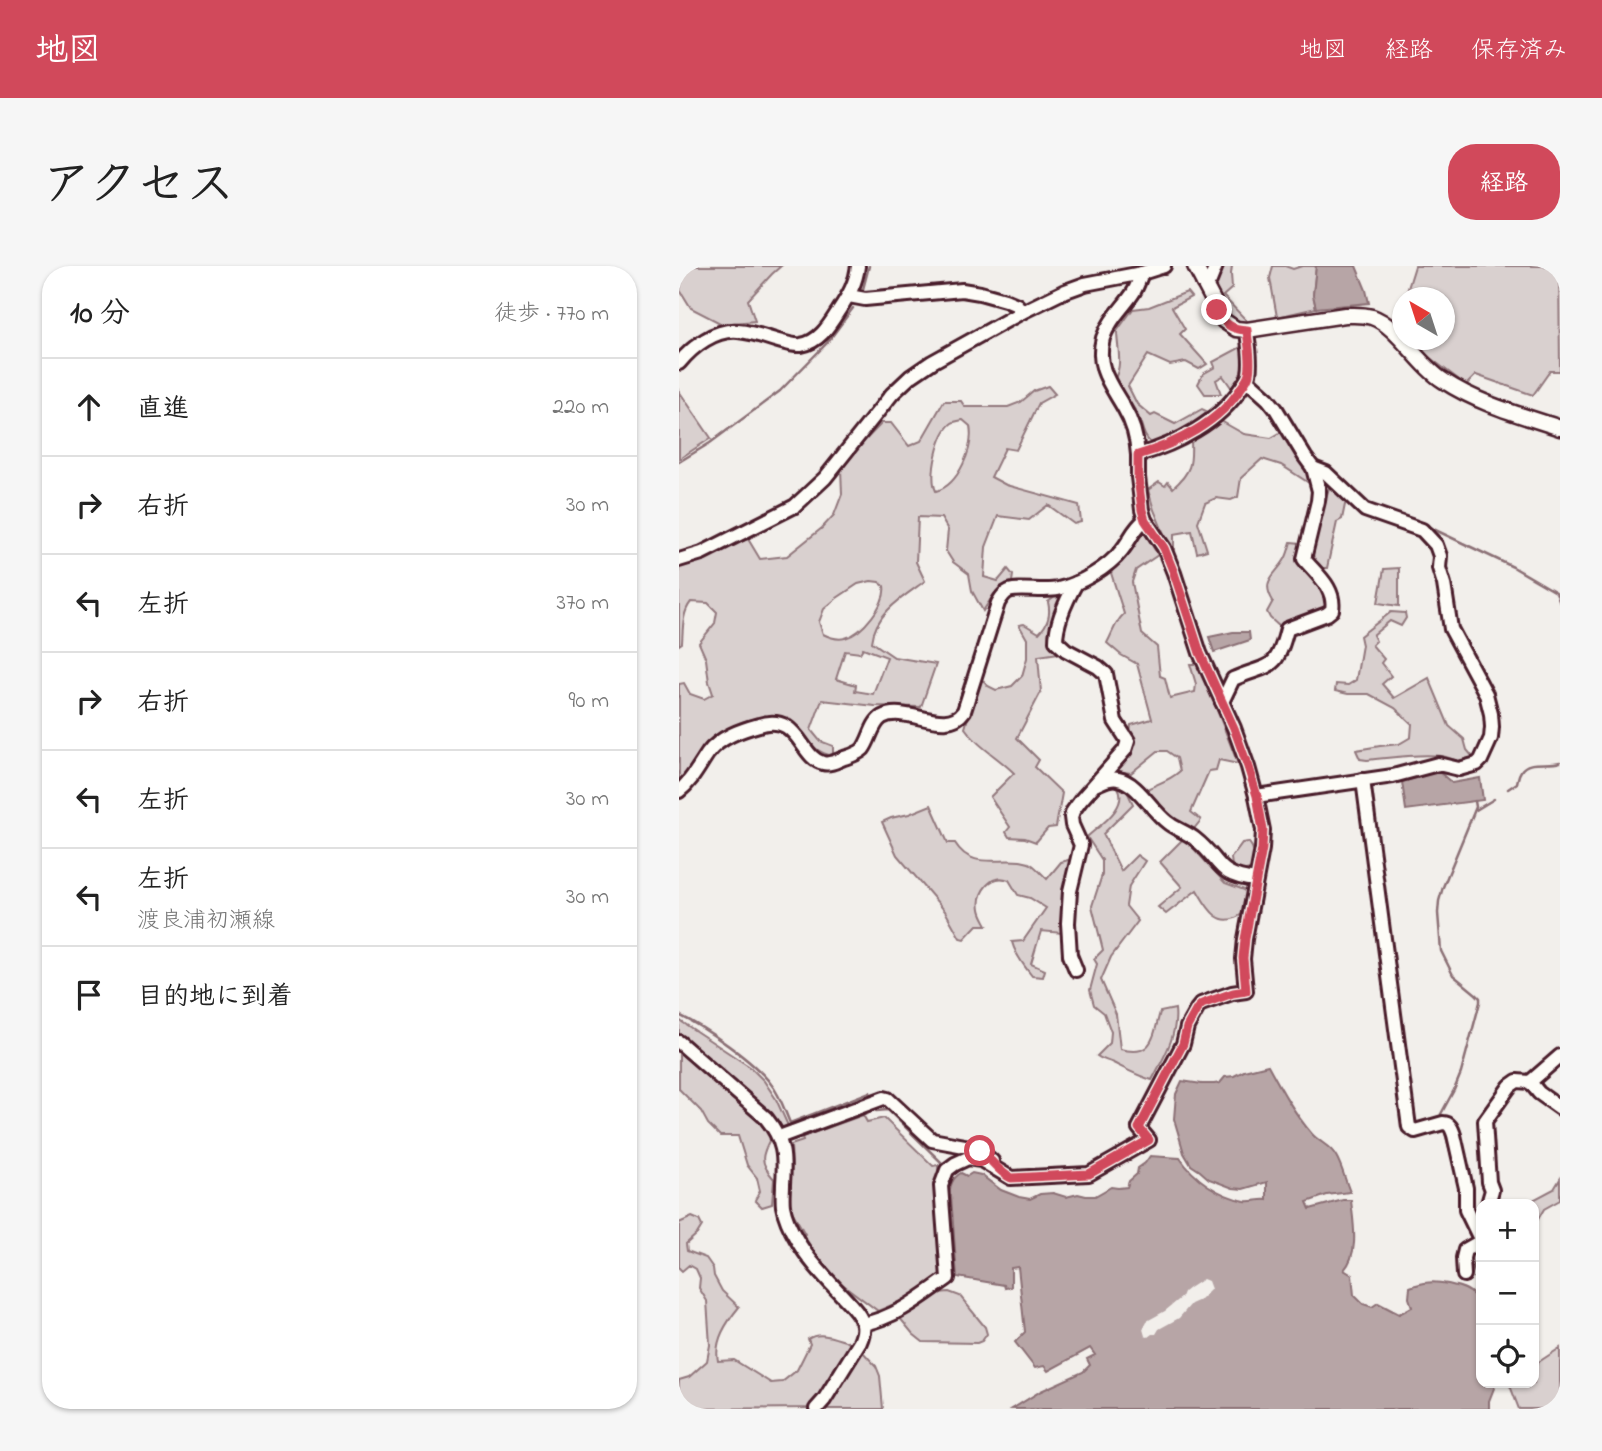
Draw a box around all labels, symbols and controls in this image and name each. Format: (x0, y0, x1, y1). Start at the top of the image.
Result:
text: 地図 (35, 28, 101, 76)
text: 地図 (1299, 34, 1347, 69)
text: 経路 (1385, 34, 1433, 69)
text: 保存済み (1471, 34, 1567, 69)
button: 経路 (1448, 144, 1560, 220)
text: アクセス (42, 151, 235, 223)
north arrow (1392, 287, 1455, 350)
text: 10 分 (70, 293, 130, 337)
route end (1201, 294, 1232, 325)
text: 徒歩 · 770 m (494, 298, 609, 331)
icon: ahead (70, 388, 108, 426)
text: 直進 (137, 391, 189, 429)
text: 220 m (553, 391, 609, 424)
icon: right (70, 486, 108, 524)
text: 右折 (137, 489, 189, 527)
text: 30 m (566, 489, 609, 522)
icon: left (70, 584, 108, 622)
text: 左折 (137, 587, 189, 625)
text: 370 m (556, 587, 609, 620)
icon: right (70, 682, 108, 720)
text: 右折 (137, 685, 189, 723)
text: 90 m (569, 685, 609, 718)
icon: left (70, 780, 108, 818)
text: 左折 (137, 783, 189, 821)
text: 30 m (566, 783, 609, 816)
text: 左折 (137, 862, 189, 900)
icon: left (70, 878, 108, 916)
text: 30 m (566, 881, 609, 914)
text: 渡良浦初瀬線 (137, 905, 275, 938)
icon: arrive (70, 976, 108, 1014)
text: 目的地に到着 (137, 979, 293, 1017)
route start (964, 1135, 995, 1166)
map controls (1476, 1199, 1539, 1388)
button: + (1476, 1199, 1539, 1262)
button: − (1476, 1262, 1539, 1325)
button: locate (1476, 1325, 1539, 1388)

